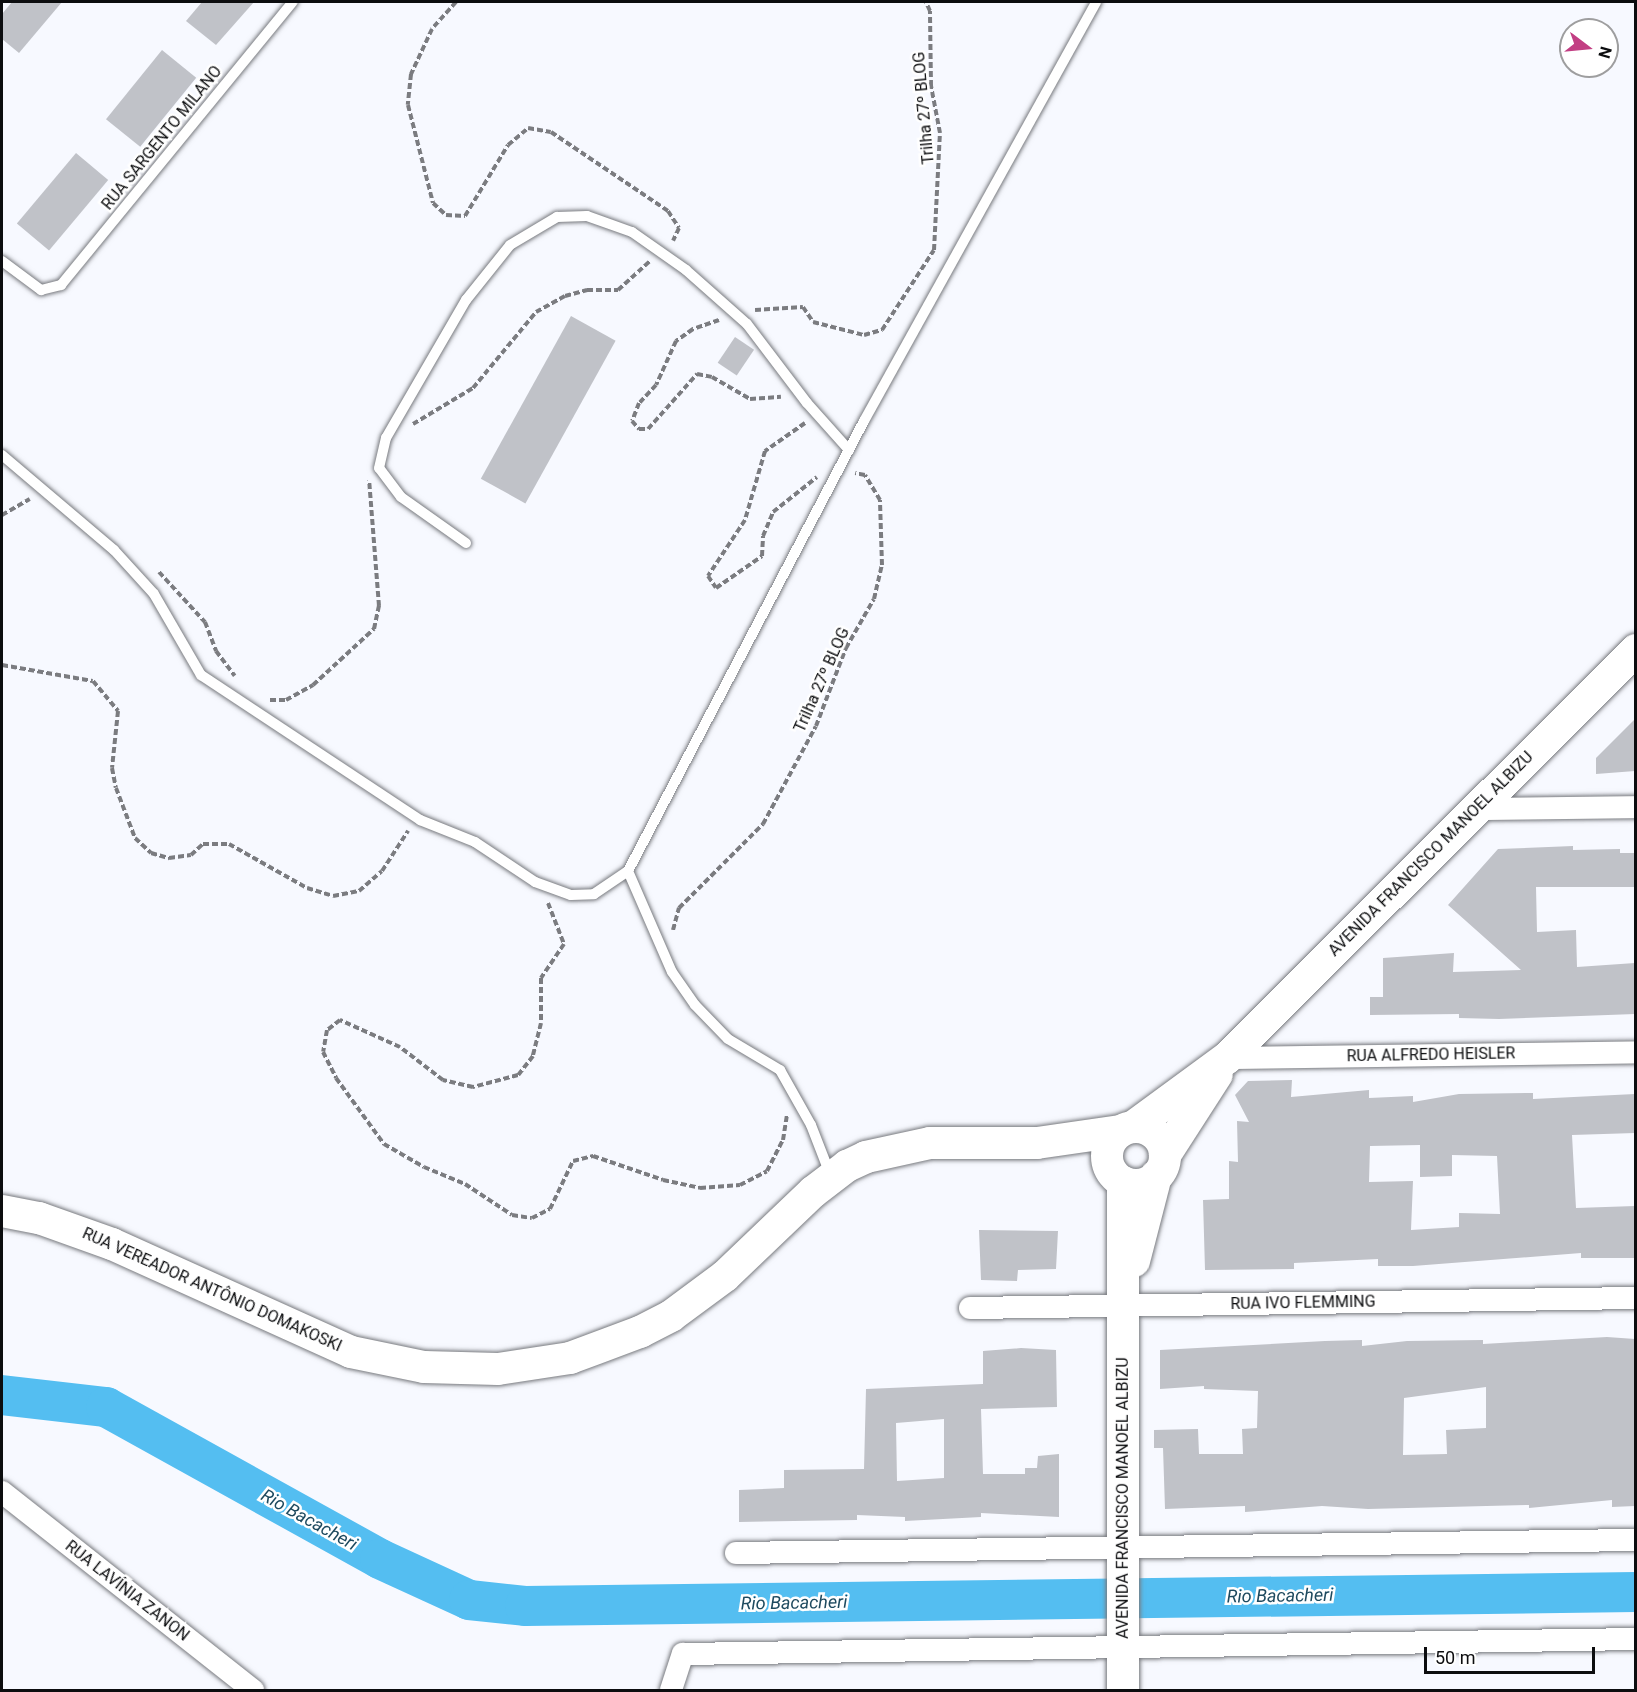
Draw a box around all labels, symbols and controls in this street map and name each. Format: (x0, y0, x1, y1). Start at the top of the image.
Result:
north arrow (1559, 18, 1619, 78)
text: N (1594, 44, 1616, 61)
street label: Trilha 27º BLOG (910, 51, 938, 165)
street label: RUA SARGENTO MILANO (98, 62, 226, 214)
street label: Trilha 27º BLOG (790, 625, 854, 735)
street label: AVENIDA FRANCISCO MANOEL ALBIZU (1325, 748, 1537, 960)
street label: RUA ALFREDO HEISLER (1346, 1044, 1516, 1066)
street label: RUA VEREADOR ANTÔNIO DOMAKOSKI (79, 1224, 345, 1356)
street label: RUA IVO FLEMMING (1230, 1292, 1376, 1314)
street label: AVENIDA FRANCISCO MANOEL ALBIZU (1113, 1357, 1133, 1639)
water label: Rio Bacacheri (257, 1485, 361, 1555)
street label: RUA LAVÍNIA ZANON (61, 1537, 193, 1645)
water label: Rio Bacacheri (1227, 1584, 1333, 1608)
water label: Rio Bacacheri (741, 1591, 847, 1615)
scale bar (1427, 1635, 1598, 1673)
text: 50 m (1435, 1647, 1475, 1668)

